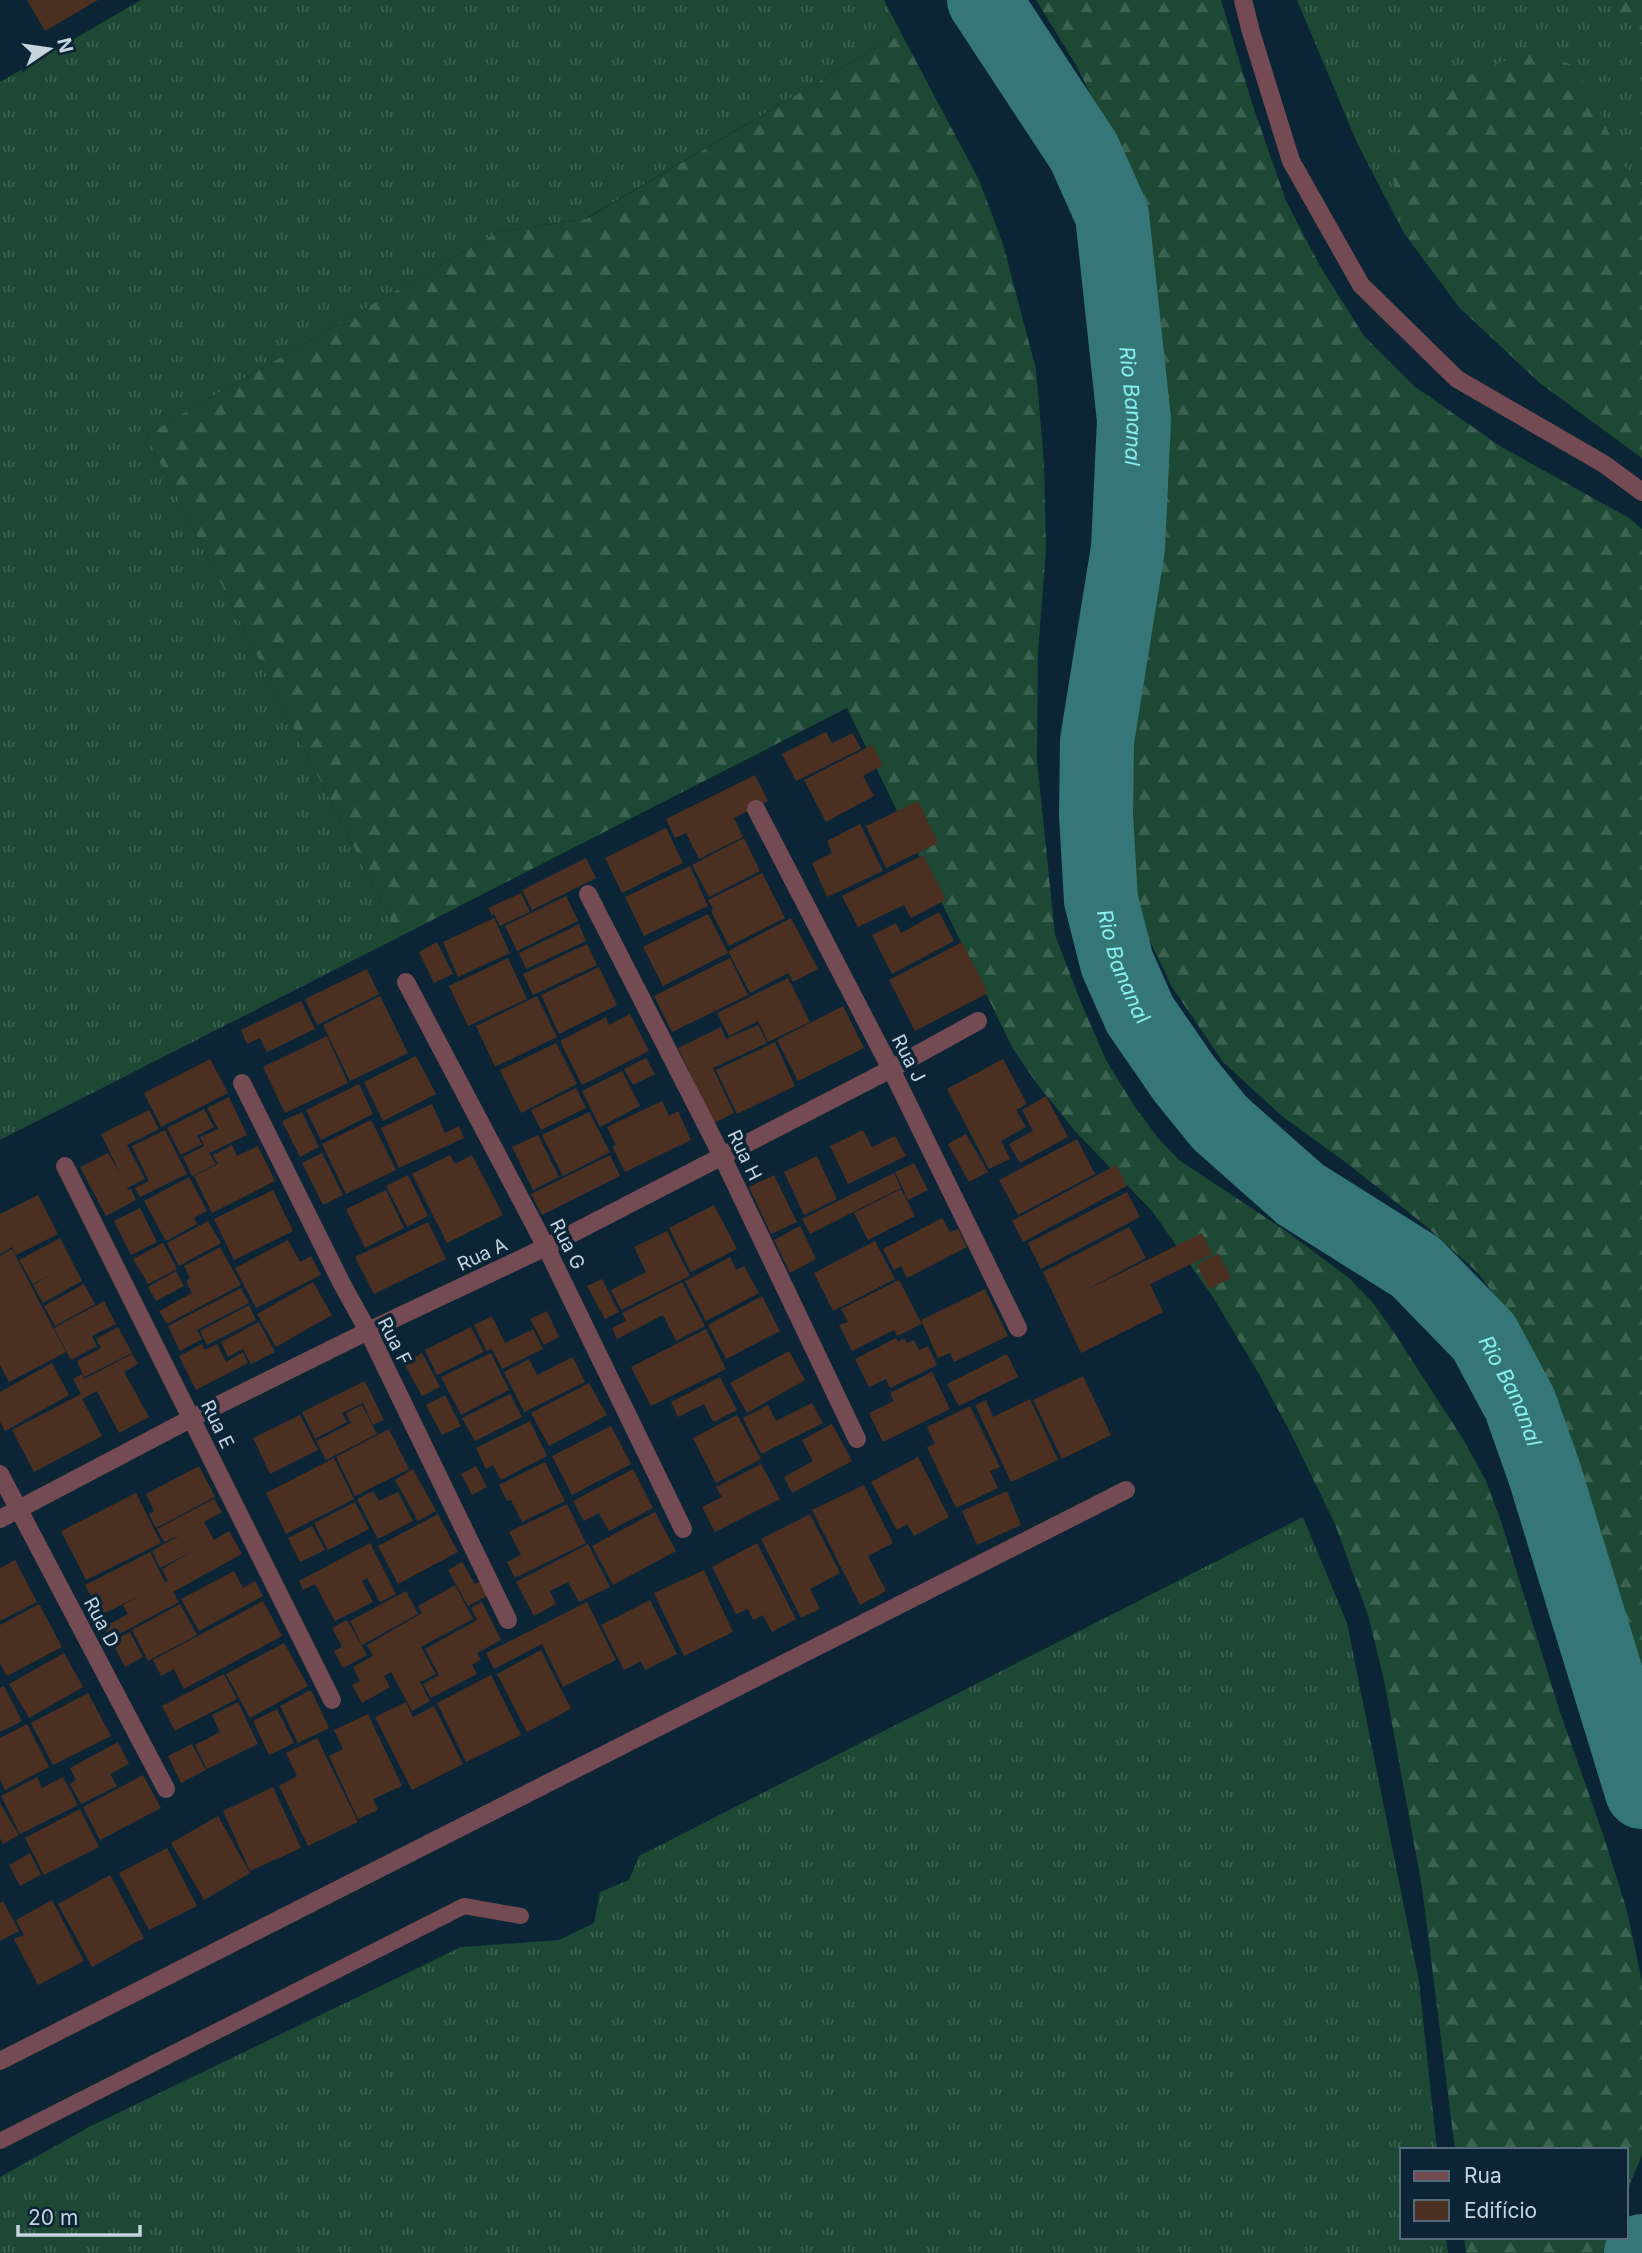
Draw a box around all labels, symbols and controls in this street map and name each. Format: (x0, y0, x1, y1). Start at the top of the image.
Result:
north arrow (14, 14, 84, 84)
text: N (52, 36, 78, 55)
water label: Rio Bananal (1114, 345, 1147, 467)
water label: Rio Bananal (1092, 907, 1156, 1029)
street label: Rua J (887, 1031, 930, 1086)
street label: Rua H (722, 1126, 767, 1184)
street label: Rua G (545, 1215, 590, 1273)
street label: Rua A (454, 1233, 511, 1276)
street label: Rua F (373, 1313, 416, 1369)
water label: Rio Bananal (1474, 1331, 1547, 1450)
street label: Rua E (196, 1396, 239, 1452)
street label: Rua D (79, 1593, 124, 1651)
legend (1400, 2148, 1628, 2239)
text: Rua (1464, 2163, 1502, 2188)
scale bar (18, 2194, 140, 2238)
text: Edifício (1464, 2198, 1537, 2223)
text: 20 m (28, 2205, 78, 2230)

